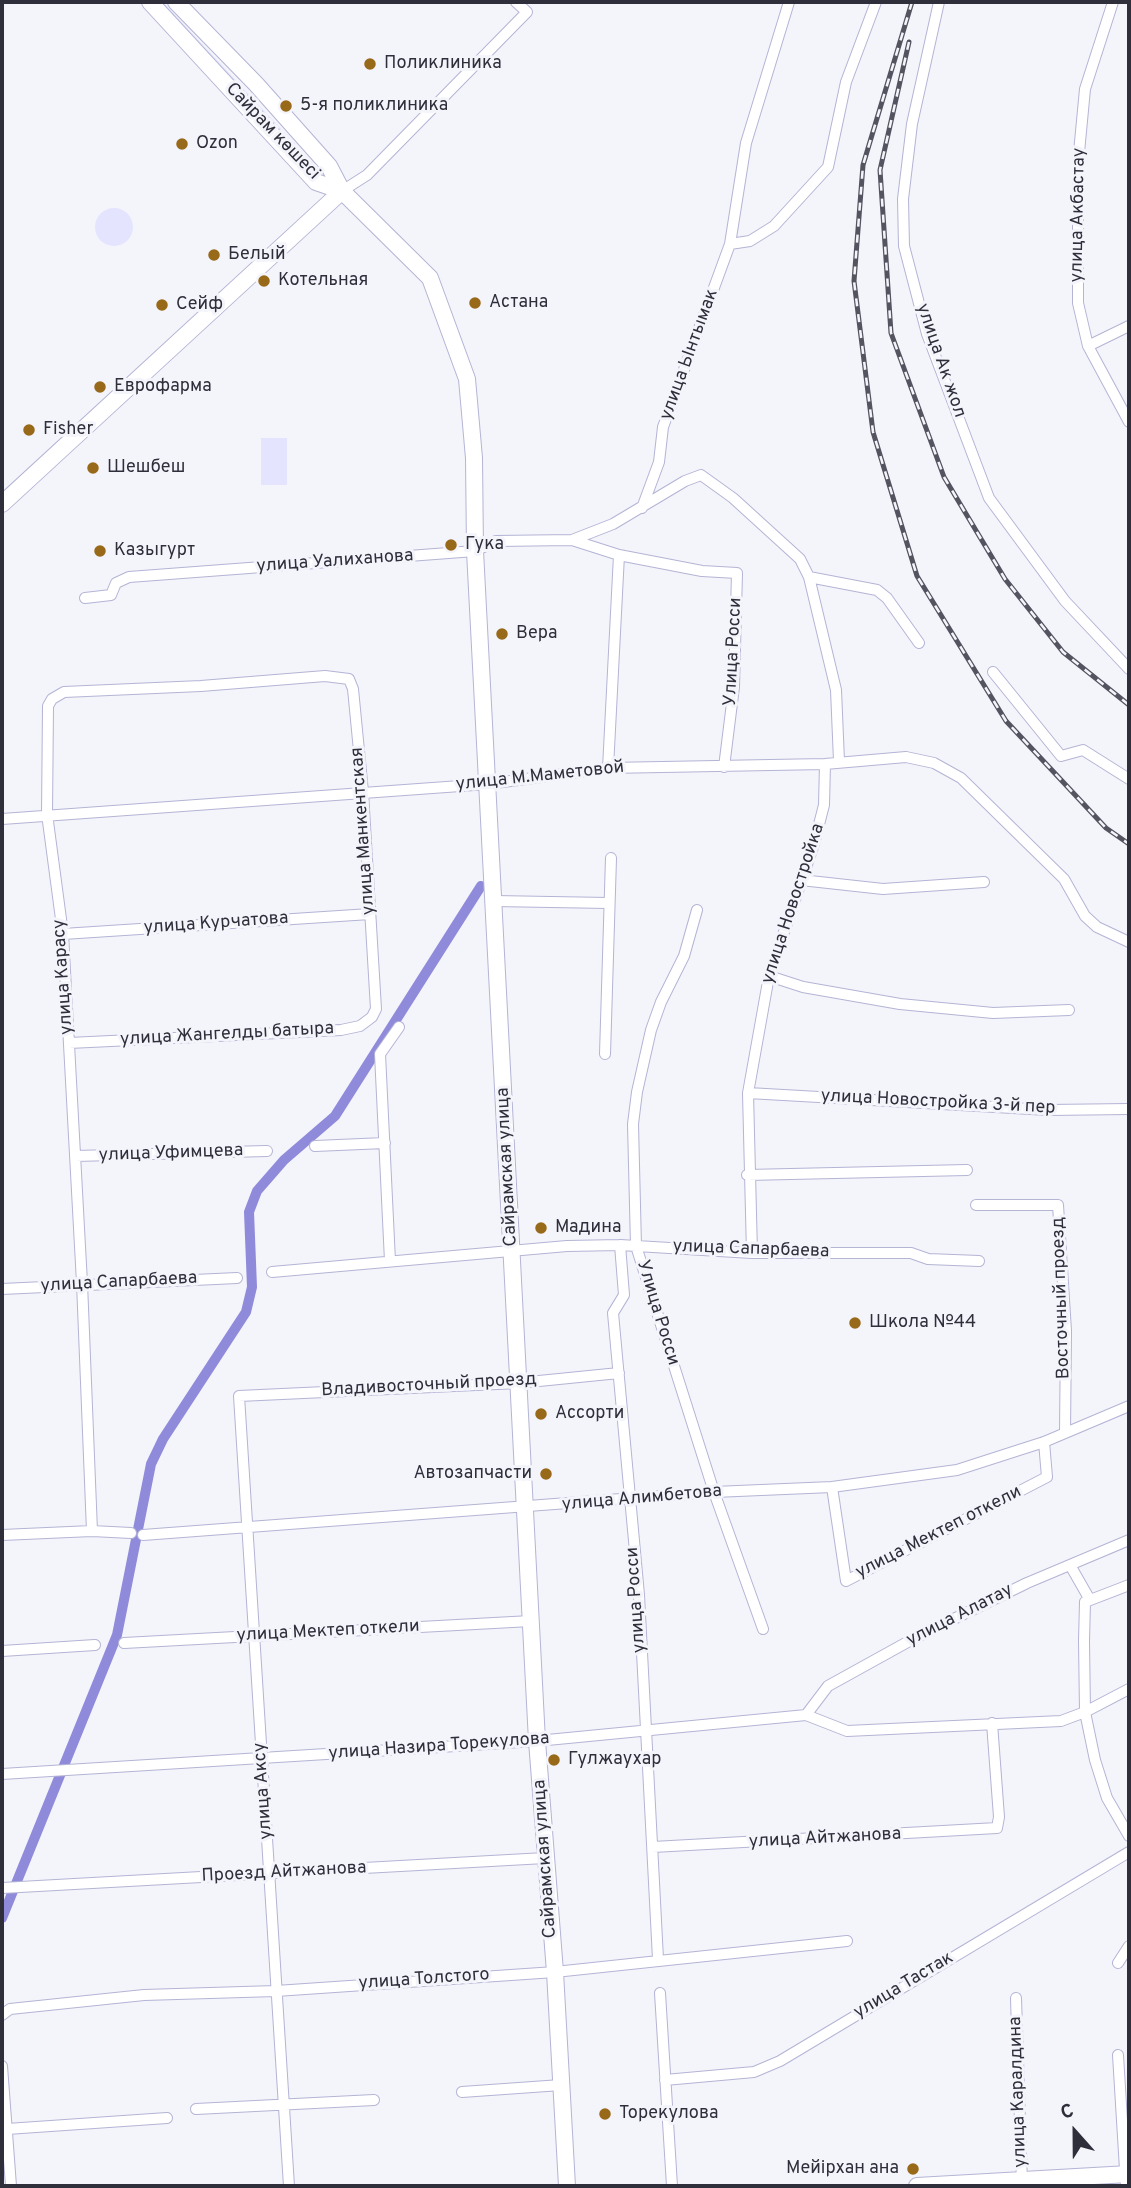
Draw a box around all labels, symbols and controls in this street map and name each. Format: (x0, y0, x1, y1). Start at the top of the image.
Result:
place label: Поликлиника (384, 53, 502, 75)
marker: Поликлиника (362, 56, 378, 72)
street label: Сайрам көшесі (220, 79, 324, 185)
place label: 5-я поликлиника (300, 95, 448, 117)
marker: 5-я поликлиника (278, 98, 294, 114)
place label: Ozon (196, 133, 238, 155)
marker: Ozon (174, 136, 190, 152)
street label: улица Акбастау (1067, 147, 1091, 283)
place label: Белый (228, 244, 286, 266)
marker: Белый (206, 247, 222, 263)
place label: Котельная (278, 270, 368, 292)
marker: Котельная (256, 273, 272, 289)
street label: улица Ынтымак (656, 286, 724, 424)
place label: Астана (489, 292, 548, 314)
place label: Сейф (176, 294, 223, 316)
marker: Астана (467, 295, 483, 311)
marker: Сейф (154, 297, 170, 313)
street label: улица Ак жол (910, 301, 970, 421)
place label: Еврофарма (114, 376, 212, 398)
marker: Еврофарма (92, 379, 108, 395)
place label: Fisher (43, 419, 93, 441)
marker: Fisher (21, 422, 37, 438)
place label: Шешбеш (107, 457, 185, 479)
marker: Шешбеш (85, 460, 101, 476)
place label: Гука (465, 534, 504, 556)
marker: Гука (443, 537, 459, 553)
place label: Казыгурт (114, 540, 195, 562)
marker: Казыгурт (92, 543, 108, 559)
street label: улица Уалиханова (256, 546, 414, 578)
street label: Улица Росси (720, 597, 748, 707)
place label: Вера (516, 623, 557, 645)
marker: Вера (494, 626, 510, 642)
street label: улица Манкентская (347, 746, 381, 916)
street label: улица М.Маметовой (455, 757, 625, 797)
street label: улица Новостройка (758, 821, 830, 987)
street label: улица Курчатова (143, 908, 289, 940)
street label: улица Карасу (49, 918, 79, 1036)
street label: улица Жангелды батыра (120, 1019, 334, 1051)
street label: улица Новостройка 3-й пер (820, 1086, 1056, 1120)
street label: Сайрамская улица (493, 1087, 523, 1247)
street label: улица Уфимцева (98, 1141, 244, 1167)
street label: Восточный проезд (1048, 1216, 1076, 1380)
place label: Мадина (555, 1217, 621, 1239)
marker: Мадина (533, 1220, 549, 1236)
street label: улица Сапарбаева (672, 1236, 830, 1264)
street label: Улица Росси (631, 1258, 683, 1368)
street label: улица Сапарбаева (40, 1268, 198, 1298)
place label: Школа №44 (869, 1312, 976, 1334)
marker: Школа №44 (847, 1315, 863, 1331)
street label: Владивосточный проезд (321, 1370, 537, 1402)
place label: Ассорти (555, 1403, 624, 1425)
marker: Ассорти (533, 1406, 549, 1422)
place label: Автозапчасти (413, 1463, 532, 1485)
marker: Автозапчасти (538, 1466, 554, 1482)
street label: улица Алимбетова (561, 1481, 723, 1517)
street label: улица Мектеп откели (852, 1482, 1026, 1584)
street label: улица Росси (623, 1546, 651, 1654)
street label: улица Алатау (903, 1580, 1017, 1652)
street label: улица Мектеп откели (236, 1616, 420, 1648)
street label: улица Назира Торекулова (328, 1728, 550, 1766)
street label: улица Аксу (250, 1742, 278, 1840)
place label: Гулжаухар (568, 1749, 661, 1771)
marker: Гулжаухар (546, 1752, 562, 1768)
street label: Сайрамская улица (530, 1779, 562, 1939)
street label: улица Айтжанова (748, 1824, 902, 1854)
street label: Проезд Айтжанова (201, 1858, 367, 1888)
street label: улица Тастак (850, 1948, 958, 2024)
street label: улица Толстого (358, 1965, 490, 1995)
street label: улица Каралдина (1006, 2016, 1032, 2168)
north arrow (1040, 2097, 1110, 2167)
text: С (1057, 2099, 1077, 2126)
place label: Торекулова (619, 2103, 719, 2125)
marker: Торекулова (597, 2106, 613, 2122)
place label: Мейірхан ана (786, 2158, 899, 2180)
marker: Мейірхан ана (905, 2161, 921, 2177)

